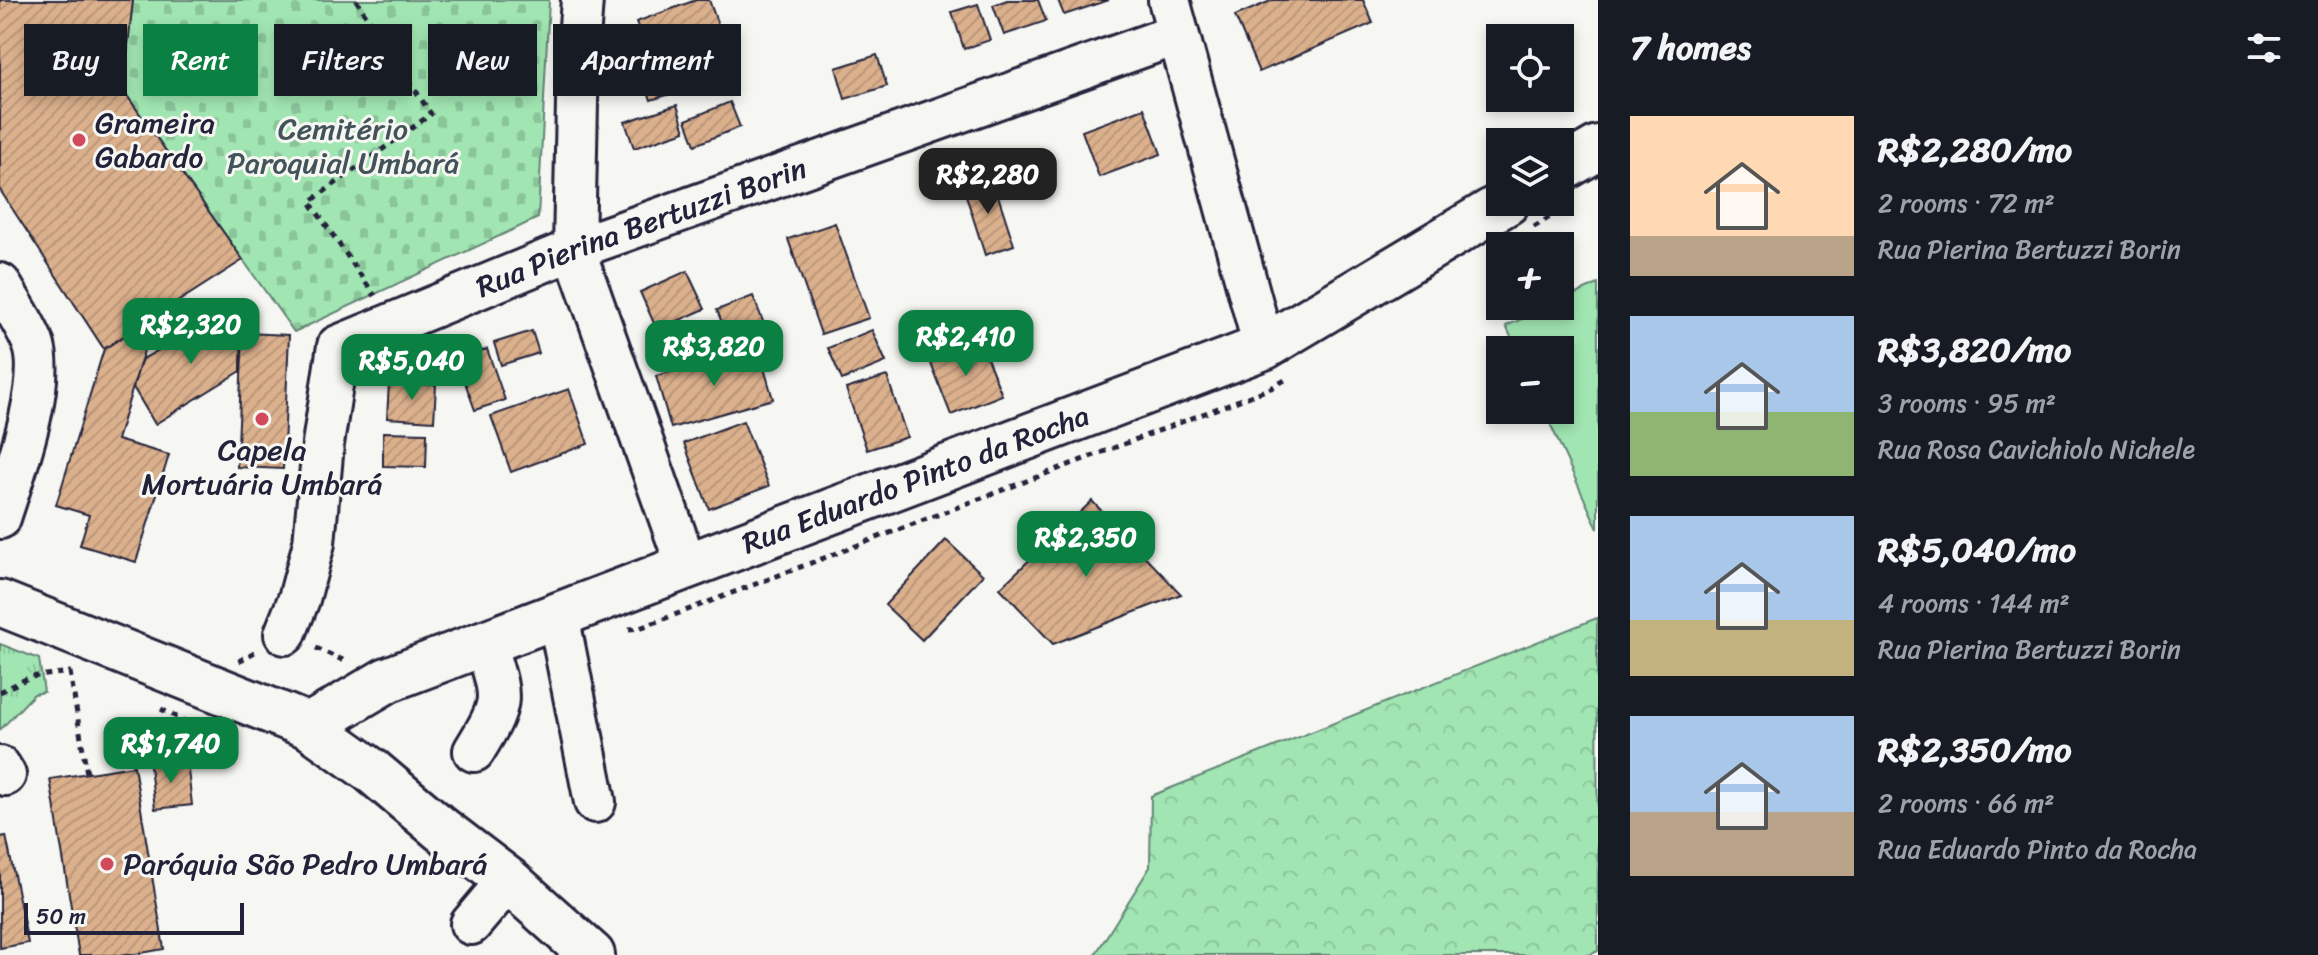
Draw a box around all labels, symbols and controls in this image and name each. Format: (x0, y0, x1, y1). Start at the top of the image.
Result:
text: 7 homes (1630, 18, 1751, 78)
chip: Buy (24, 24, 127, 96)
chip: Rent (143, 24, 258, 96)
chip: Filters (274, 24, 412, 96)
chip: New (428, 24, 537, 96)
chip: Apartment (553, 24, 741, 96)
map controls (1486, 24, 1574, 424)
button: locate (1486, 24, 1574, 112)
icon: filters (2242, 26, 2286, 70)
place label: Grameira Gabardo (95, 96, 215, 184)
park label: Cemitério Paroquial Umbará (227, 102, 459, 190)
text: R$2,280/mo (1878, 120, 2072, 180)
button: layers (1486, 128, 1574, 216)
marker: Grameira Gabardo (70, 131, 88, 149)
street label: Rua Pierina Bertuzzi Borin (467, 141, 814, 314)
pin: R$2,280 (914, 148, 1062, 216)
icon: home (1694, 148, 1790, 244)
text: R$2,280 (937, 151, 1039, 197)
text: 2 rooms · 72 m² (1878, 180, 2055, 226)
text: Rua Pierina Bertuzzi Borin (1878, 226, 2181, 272)
button: + (1486, 232, 1574, 320)
pin: R$2,320 (117, 298, 265, 366)
text: R$2,320 (141, 301, 241, 347)
pin: R$2,410 (892, 310, 1040, 378)
text: R$2,410 (916, 313, 1016, 359)
pin: R$3,820 (640, 320, 788, 388)
text: R$3,820/mo (1878, 320, 2071, 380)
text: R$3,820 (663, 323, 765, 369)
pin: R$5,040 (338, 334, 486, 402)
button: − (1486, 336, 1574, 424)
text: R$5,040 (359, 337, 465, 383)
icon: home (1694, 348, 1790, 444)
text: 3 rooms · 95 m² (1878, 380, 2056, 426)
street label: Rua Eduardo Pinto da Rocha (734, 389, 1097, 570)
marker: Capela Mortuária Umbará (253, 410, 271, 428)
place label: Capela Mortuária Umbará (141, 423, 383, 511)
text: Rua Rosa Cavichiolo Nichele (1878, 426, 2195, 472)
pin: R$2,350 (1012, 511, 1160, 579)
text: R$2,350 (1035, 514, 1137, 560)
text: R$5,040/mo (1878, 520, 2076, 580)
icon: home (1694, 548, 1790, 644)
text: 4 rooms · 144 m² (1878, 580, 2070, 626)
text: Rua Pierina Bertuzzi Borin (1878, 626, 2181, 672)
pin: R$1,740 (97, 717, 245, 785)
text: R$1,740 (122, 720, 220, 766)
text: R$2,350/mo (1878, 720, 2071, 780)
icon: home (1694, 748, 1790, 844)
text: 2 rooms · 66 m² (1878, 780, 2054, 826)
text: Rua Eduardo Pinto da Rocha (1878, 826, 2197, 872)
place label: Paróquia São Pedro Umbará (123, 837, 488, 891)
marker: Paróquia São Pedro Umbará (98, 855, 116, 873)
text: 50 m (36, 897, 86, 936)
scale bar (24, 899, 244, 935)

